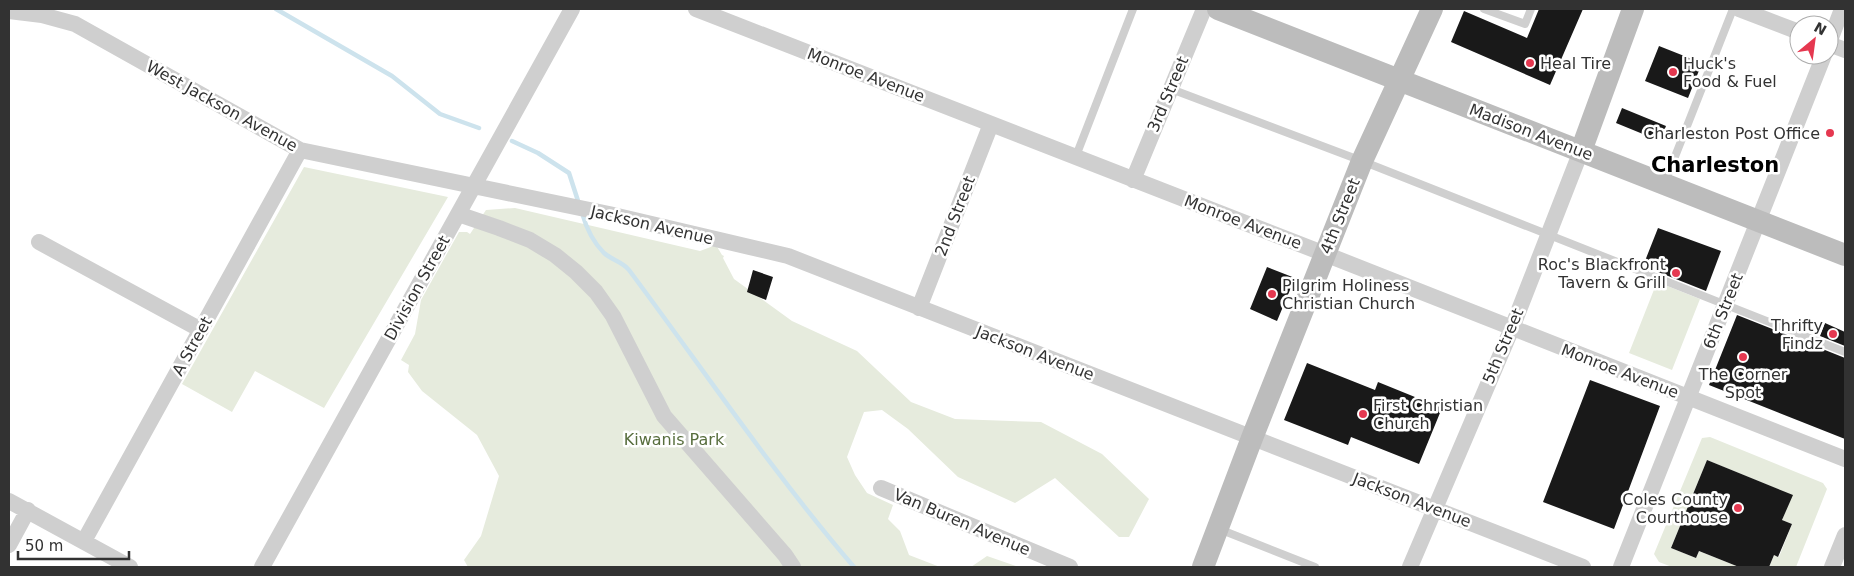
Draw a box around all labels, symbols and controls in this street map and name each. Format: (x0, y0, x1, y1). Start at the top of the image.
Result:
north arrow (1789, 15, 1839, 65)
text: N (1811, 19, 1829, 38)
street label: Monroe Avenue (805, 44, 927, 106)
street label: 3rd Street (1144, 53, 1192, 135)
place label: Heal Tire (1540, 54, 1611, 73)
place label: Huck's Food & Fuel (1683, 54, 1777, 91)
street label: West Jackson Avenue (143, 57, 301, 155)
marker: Heal Tire (1524, 57, 1536, 69)
marker: Huck's Food & Fuel (1667, 66, 1679, 78)
street label: Madison Avenue (1466, 100, 1596, 164)
place label: Charleston Post Office (1643, 124, 1820, 143)
marker: Charleston Post Office (1824, 127, 1836, 139)
district label: Charleston (1651, 153, 1779, 177)
street label: 2nd Street (931, 173, 979, 259)
street label: 4th Street (1316, 175, 1364, 257)
street label: Monroe Avenue (1182, 191, 1304, 253)
street label: Jackson Avenue (588, 201, 715, 248)
street label: Division Street (380, 232, 454, 344)
place label: Roc's Blackfront Tavern & Grill (1538, 255, 1666, 292)
marker: Roc's Blackfront Tavern & Grill (1670, 267, 1682, 279)
street label: 6th Street (1699, 270, 1747, 352)
place label: Pilgrim Holiness Christian Church (1282, 276, 1415, 313)
marker: Pilgrim Holiness Christian Church (1266, 288, 1278, 300)
street label: 5th Street (1479, 305, 1527, 387)
street label: A Street (168, 313, 216, 379)
place label: Thrifty Findz (1770, 316, 1823, 353)
street label: Jackson Avenue (972, 321, 1097, 384)
marker: Thrifty Findz (1827, 328, 1839, 340)
street label: Monroe Avenue (1559, 340, 1681, 402)
marker: The Corner Spot (1737, 351, 1749, 363)
place label: The Corner Spot (1698, 365, 1788, 402)
place label: First Christian Church (1373, 396, 1483, 433)
marker: First Christian Church (1357, 408, 1369, 420)
park label: Kiwanis Park (624, 430, 725, 449)
street label: Jackson Avenue (1349, 468, 1474, 531)
street label: Van Buren Avenue (891, 485, 1033, 559)
place label: Coles County Courthouse (1622, 490, 1728, 527)
marker: Coles County Courthouse (1732, 502, 1744, 514)
scale bar (18, 528, 129, 560)
text: 50 m (25, 537, 63, 555)

